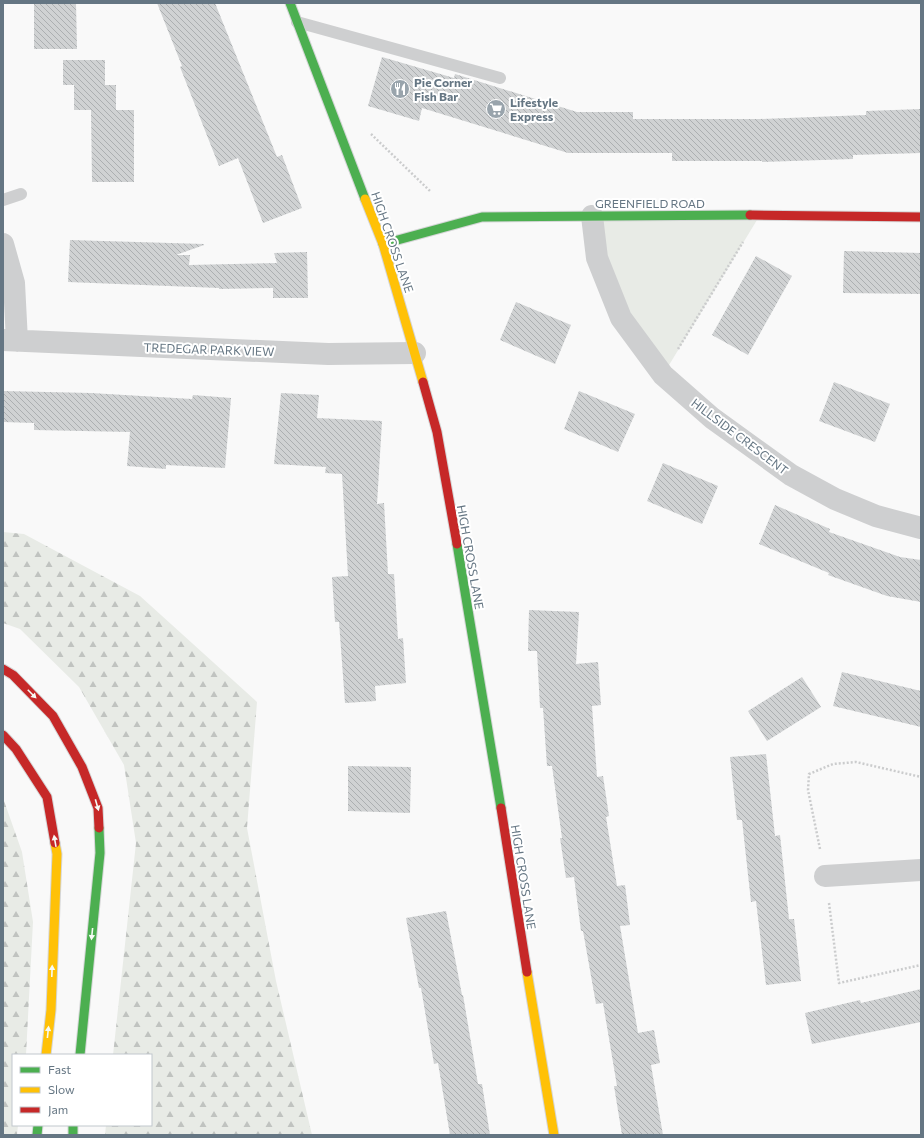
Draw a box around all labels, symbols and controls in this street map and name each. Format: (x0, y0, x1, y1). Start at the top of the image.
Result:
place label: Pie Corner Fish Bar (414, 75, 472, 103)
restaurant icon: Pie Corner Fish Bar (389, 78, 411, 100)
place label: Lifestyle Express (510, 95, 558, 123)
supermarket icon: Lifestyle Express (485, 98, 507, 120)
street label: HIGH CROSS LANE (369, 190, 417, 294)
street label: GREENFIELD ROAD (595, 196, 705, 210)
street label: TREDEGAR PARK VIEW (143, 340, 275, 358)
street label: HILLSIDE CRESCENT (689, 395, 791, 477)
street label: HIGH CROSS LANE (455, 504, 487, 610)
one-way arrow (27, 689, 37, 699)
one-way arrow (94, 799, 100, 811)
street label: HIGH CROSS LANE (509, 824, 539, 930)
one-way arrow (51, 835, 57, 847)
one-way arrow (89, 928, 95, 940)
one-way arrow (49, 965, 56, 977)
one-way arrow (45, 1026, 52, 1038)
legend (12, 1054, 152, 1126)
text: Fast (48, 1062, 71, 1076)
text: Slow (48, 1082, 75, 1096)
text: Jam (48, 1102, 68, 1117)

